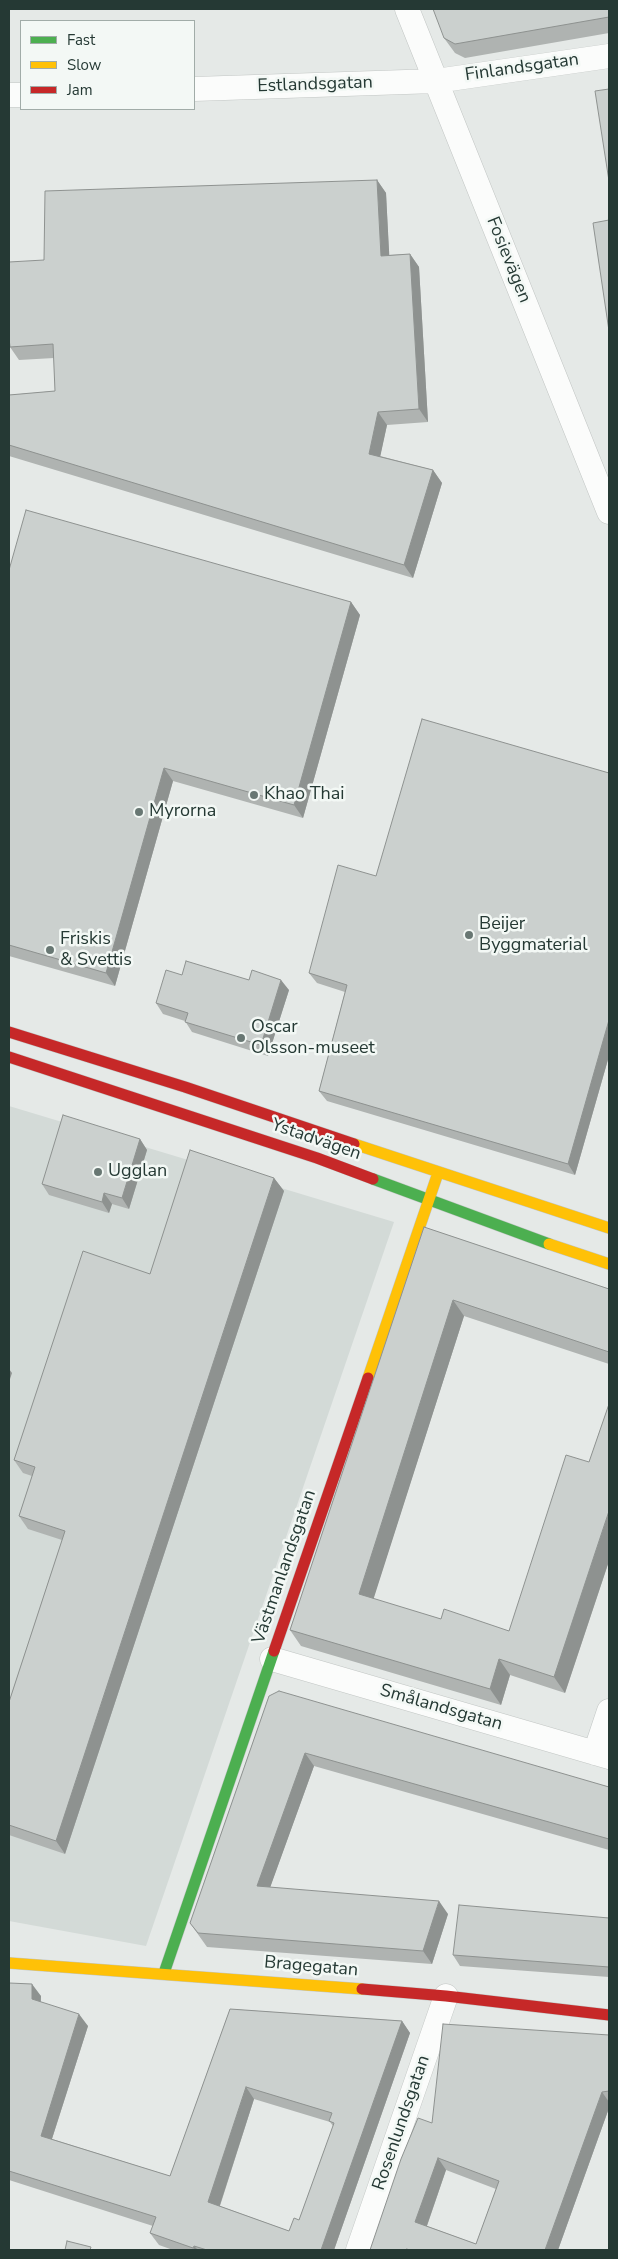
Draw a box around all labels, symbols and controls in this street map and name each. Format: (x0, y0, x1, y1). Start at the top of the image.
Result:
legend (20, 20, 195, 110)
text: Fast (67, 30, 95, 50)
street label: Finlandsgatan (464, 49, 580, 87)
text: Slow (67, 55, 101, 75)
street label: Estlandsgatan (257, 72, 373, 98)
text: Jam (67, 80, 93, 100)
street label: Fosievägen (481, 214, 535, 306)
place label: Khao Thai (264, 784, 344, 806)
marker: Khao Thai (248, 789, 260, 801)
place label: Myrorna (149, 801, 216, 823)
marker: Myrorna (133, 806, 145, 818)
place label: Beijer Byggmaterial (479, 914, 588, 956)
place label: Friskis & Svettis (60, 929, 132, 972)
marker: Beijer Byggmaterial (463, 929, 475, 941)
marker: Friskis & Svettis (44, 944, 56, 956)
place label: Oscar Olsson-museet (251, 1017, 375, 1060)
marker: Oscar Olsson-museet (235, 1032, 247, 1044)
street label: Ystadvägen (268, 1115, 364, 1165)
place label: Ugglan (108, 1161, 167, 1183)
marker: Ugglan (92, 1166, 104, 1178)
street label: Västmanlandsgatan (249, 1487, 321, 1647)
street label: Smålandsgatan (377, 1680, 505, 1736)
street label: Bragegatan (263, 1952, 359, 1982)
street label: Rosenlundsgatan (369, 2053, 435, 2193)

